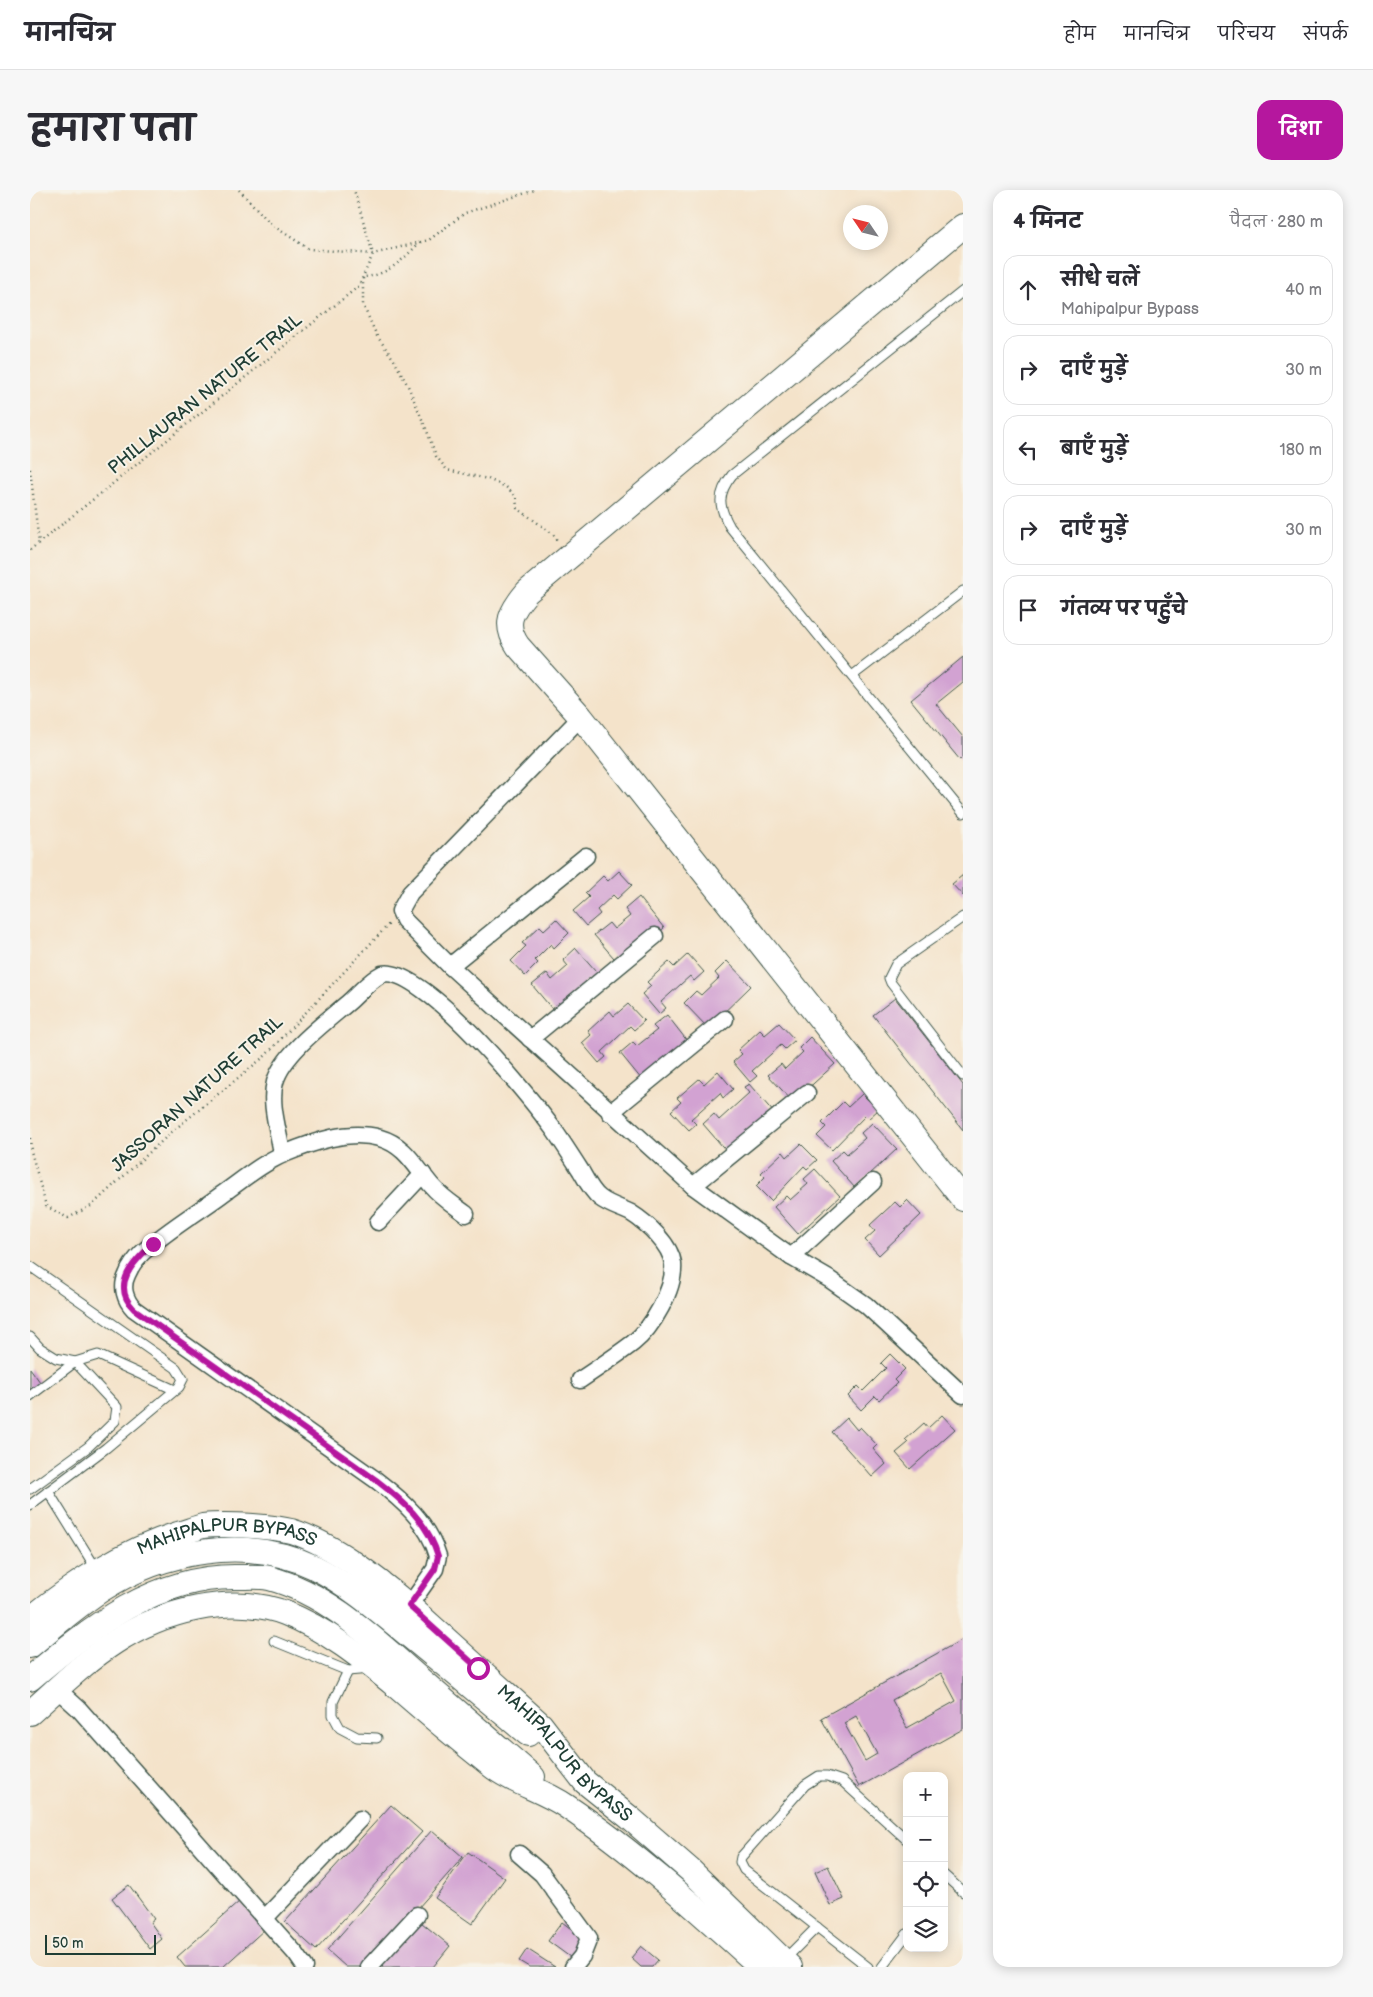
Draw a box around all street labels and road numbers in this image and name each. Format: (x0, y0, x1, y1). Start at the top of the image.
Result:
street label: PHILLAURAN NATURE TRAIL (104, 309, 306, 479)
street label: JASSORAN NATURE TRAIL (107, 1011, 288, 1177)
street label: MAHIPALPUR BYPASS (134, 1514, 320, 1559)
street label: MAHIPALPUR BYPASS (493, 1680, 637, 1826)

